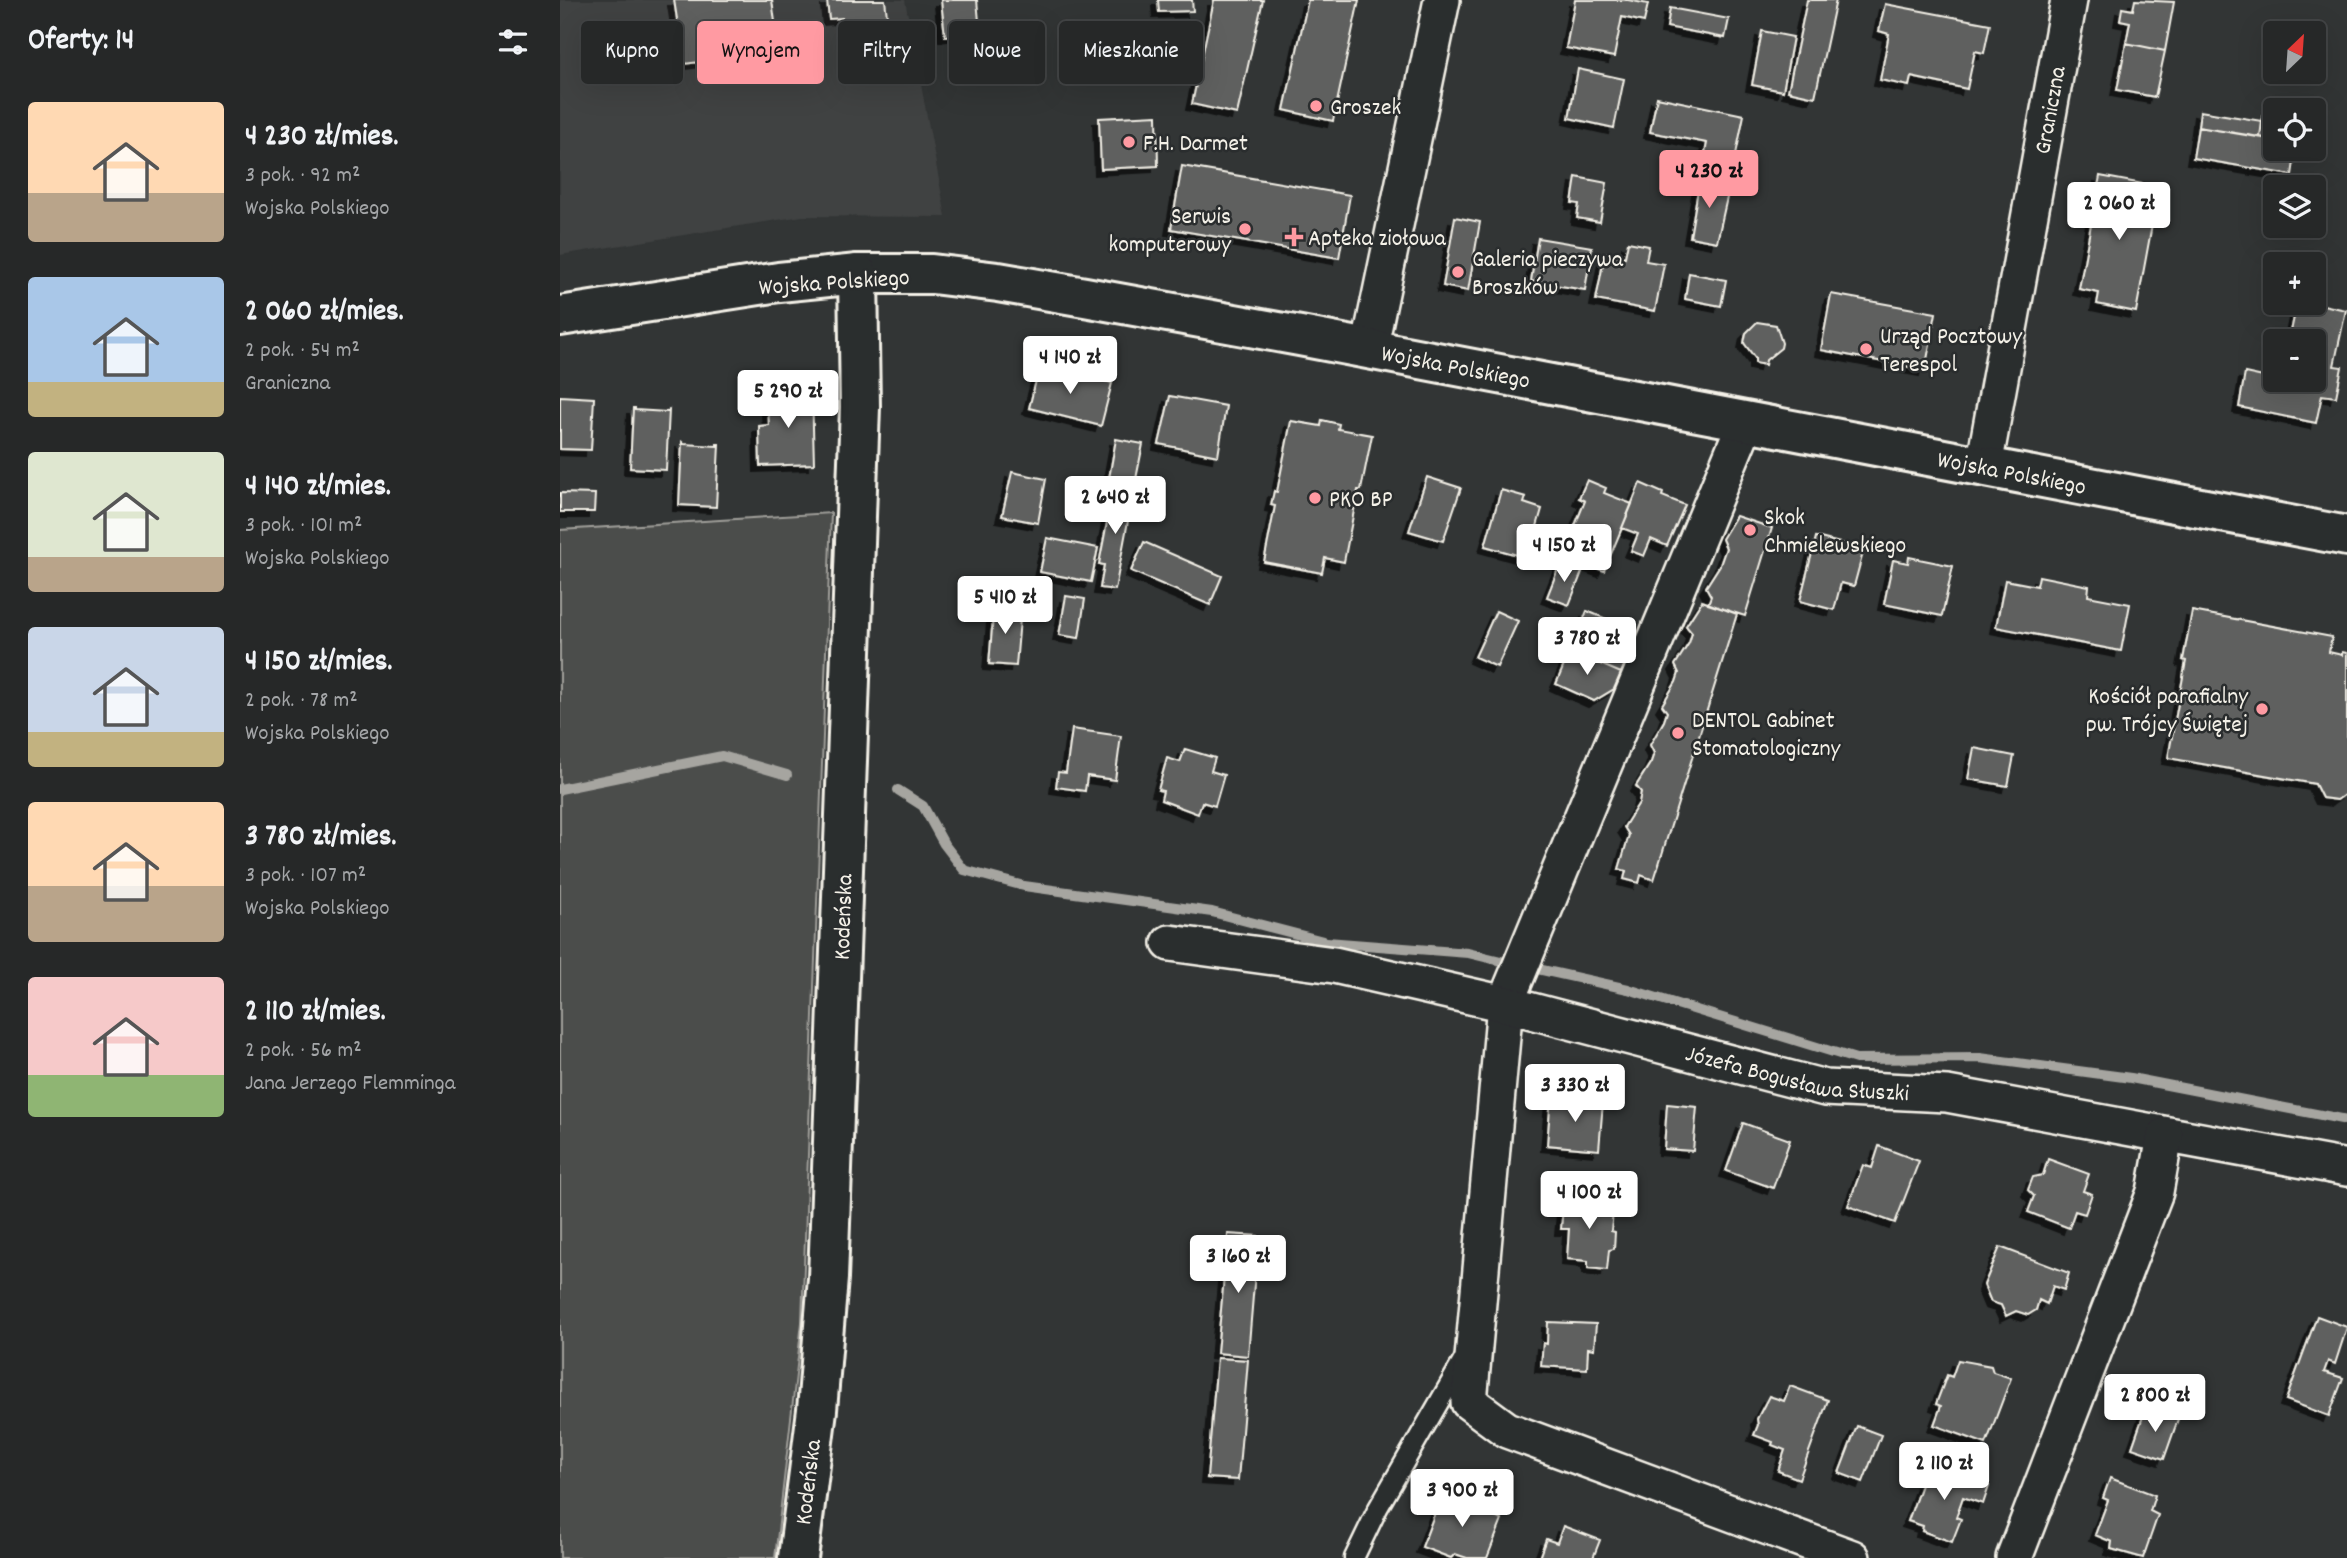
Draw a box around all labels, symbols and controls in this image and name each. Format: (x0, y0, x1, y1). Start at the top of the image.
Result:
text: Oferty: 14 (28, 21, 134, 64)
chip: Kupno (581, 21, 683, 84)
chip: Wynajem (697, 21, 824, 84)
chip: Filtry (838, 21, 935, 84)
chip: Nowe (949, 21, 1045, 84)
chip: Mieszkanie (1059, 21, 1203, 84)
north arrow (2263, 21, 2326, 84)
map controls (2263, 21, 2326, 392)
icon: filters (494, 23, 532, 61)
street label: Graniczna (2027, 63, 2077, 157)
place label: Groszek (1330, 92, 1401, 126)
marker: Groszek (1308, 98, 1324, 114)
button: locate (2263, 98, 2326, 161)
text: 4 230 zł/mies. (245, 117, 398, 160)
place label: F.H. Darmet (1143, 128, 1248, 162)
icon: home (84, 130, 168, 214)
marker: F.H. Darmet (1121, 134, 1137, 150)
pin: 4 230 zł (1637, 150, 1781, 210)
text: 4 230 zł (1675, 156, 1743, 189)
text: 3 pok. · 92 m² (245, 160, 360, 193)
button: layers (2263, 175, 2326, 238)
pin: 2 060 zł (2047, 182, 2191, 242)
text: 2 060 zł (2083, 188, 2155, 221)
text: Wojska Polskiego (245, 193, 390, 226)
place label: Serwis komputerowy (1108, 201, 1232, 263)
marker: Serwis komputerowy (1237, 221, 1253, 237)
place label: Apteka ziołowa (1308, 223, 1447, 257)
marker: Apteka ziołowa (1286, 229, 1302, 245)
place label: Galeria pieczywa Broszków (1472, 244, 1624, 306)
button: + (2263, 252, 2326, 315)
street label: Wojska Polskiego (758, 262, 911, 306)
marker: Galeria pieczywa Broszków (1450, 264, 1466, 280)
text: 2 060 zł/mies. (245, 292, 404, 335)
icon: home (84, 305, 168, 389)
place label: Urząd Pocztowy Terespol (1880, 321, 2023, 383)
button: − (2263, 329, 2326, 392)
text: 2 pok. · 54 m² (245, 335, 360, 368)
pin: 4 140 zł (998, 336, 1142, 396)
street label: Wojska Polskiego (1378, 338, 1533, 400)
marker: Urząd Pocztowy Terespol (1858, 341, 1874, 357)
text: 4 140 zł (1039, 342, 1101, 375)
text: Graniczna (245, 368, 330, 401)
pin: 5 290 zł (716, 370, 860, 430)
text: 5 290 zł (754, 376, 822, 409)
street label: Wojska Polskiego (1934, 444, 2089, 506)
text: 4 140 zł/mies. (245, 467, 391, 510)
pin: 2 640 zł (1043, 476, 1187, 536)
icon: home (84, 480, 168, 564)
text: 2 640 zł (1081, 482, 1149, 515)
place label: PKO BP (1329, 484, 1393, 518)
marker: PKO BP (1307, 490, 1323, 506)
place label: Skok Chmielewskiego (1764, 502, 1906, 564)
text: 3 pok. · 101 m² (245, 510, 362, 543)
marker: Skok Chmielewskiego (1742, 522, 1758, 538)
pin: 4 150 zł (1492, 524, 1636, 584)
text: 4 150 zł (1533, 530, 1595, 563)
text: Wojska Polskiego (245, 543, 390, 576)
pin: 5 410 zł (933, 576, 1077, 636)
text: 5 410 zł (974, 582, 1036, 615)
pin: 3 780 zł (1515, 618, 1659, 677)
text: 3 780 zł (1554, 623, 1620, 656)
text: 4 150 zł/mies. (245, 642, 392, 685)
icon: home (84, 655, 168, 739)
place label: Kościół parafialny pw. Trójcy Świętej (2086, 681, 2249, 743)
text: 2 pok. · 78 m² (245, 685, 358, 718)
marker: Kościół parafialny pw. Trójcy Świętej (2254, 701, 2270, 717)
place label: DENTOL Gabinet Stomatologiczny (1692, 705, 1842, 767)
text: Wojska Polskiego (245, 718, 390, 751)
marker: DENTOL Gabinet Stomatologiczny (1670, 725, 1686, 741)
text: 3 780 zł/mies. (245, 817, 396, 860)
icon: home (84, 830, 168, 914)
text: 3 pok. · 107 m² (245, 860, 366, 893)
street label: Kodeńska (827, 873, 864, 961)
text: Wojska Polskiego (245, 893, 390, 926)
text: 2 110 zł/mies. (245, 992, 386, 1035)
icon: home (84, 1005, 168, 1089)
text: 2 pok. · 56 m² (245, 1035, 362, 1068)
street label: Józefa Bogusława Słuszki (1681, 1038, 1910, 1112)
pin: 3 330 zł (1503, 1064, 1647, 1124)
text: Jana Jerzego Flemminga (245, 1068, 455, 1101)
text: 3 330 zł (1541, 1070, 1609, 1103)
pin: 4 100 zł (1517, 1172, 1661, 1231)
text: 4 100 zł (1557, 1177, 1621, 1210)
pin: 3 160 zł (1166, 1236, 1310, 1295)
text: 3 160 zł (1206, 1241, 1270, 1274)
pin: 2 800 zł (2083, 1374, 2227, 1434)
text: 2 800 zł (2120, 1380, 2190, 1413)
street label: Kodeńska (788, 1437, 832, 1527)
pin: 2 110 zł (1872, 1442, 2016, 1502)
text: 2 110 zł (1915, 1448, 1973, 1481)
pin: 3 900 zł (1390, 1470, 1534, 1529)
text: 3 900 zł (1427, 1475, 1497, 1508)

